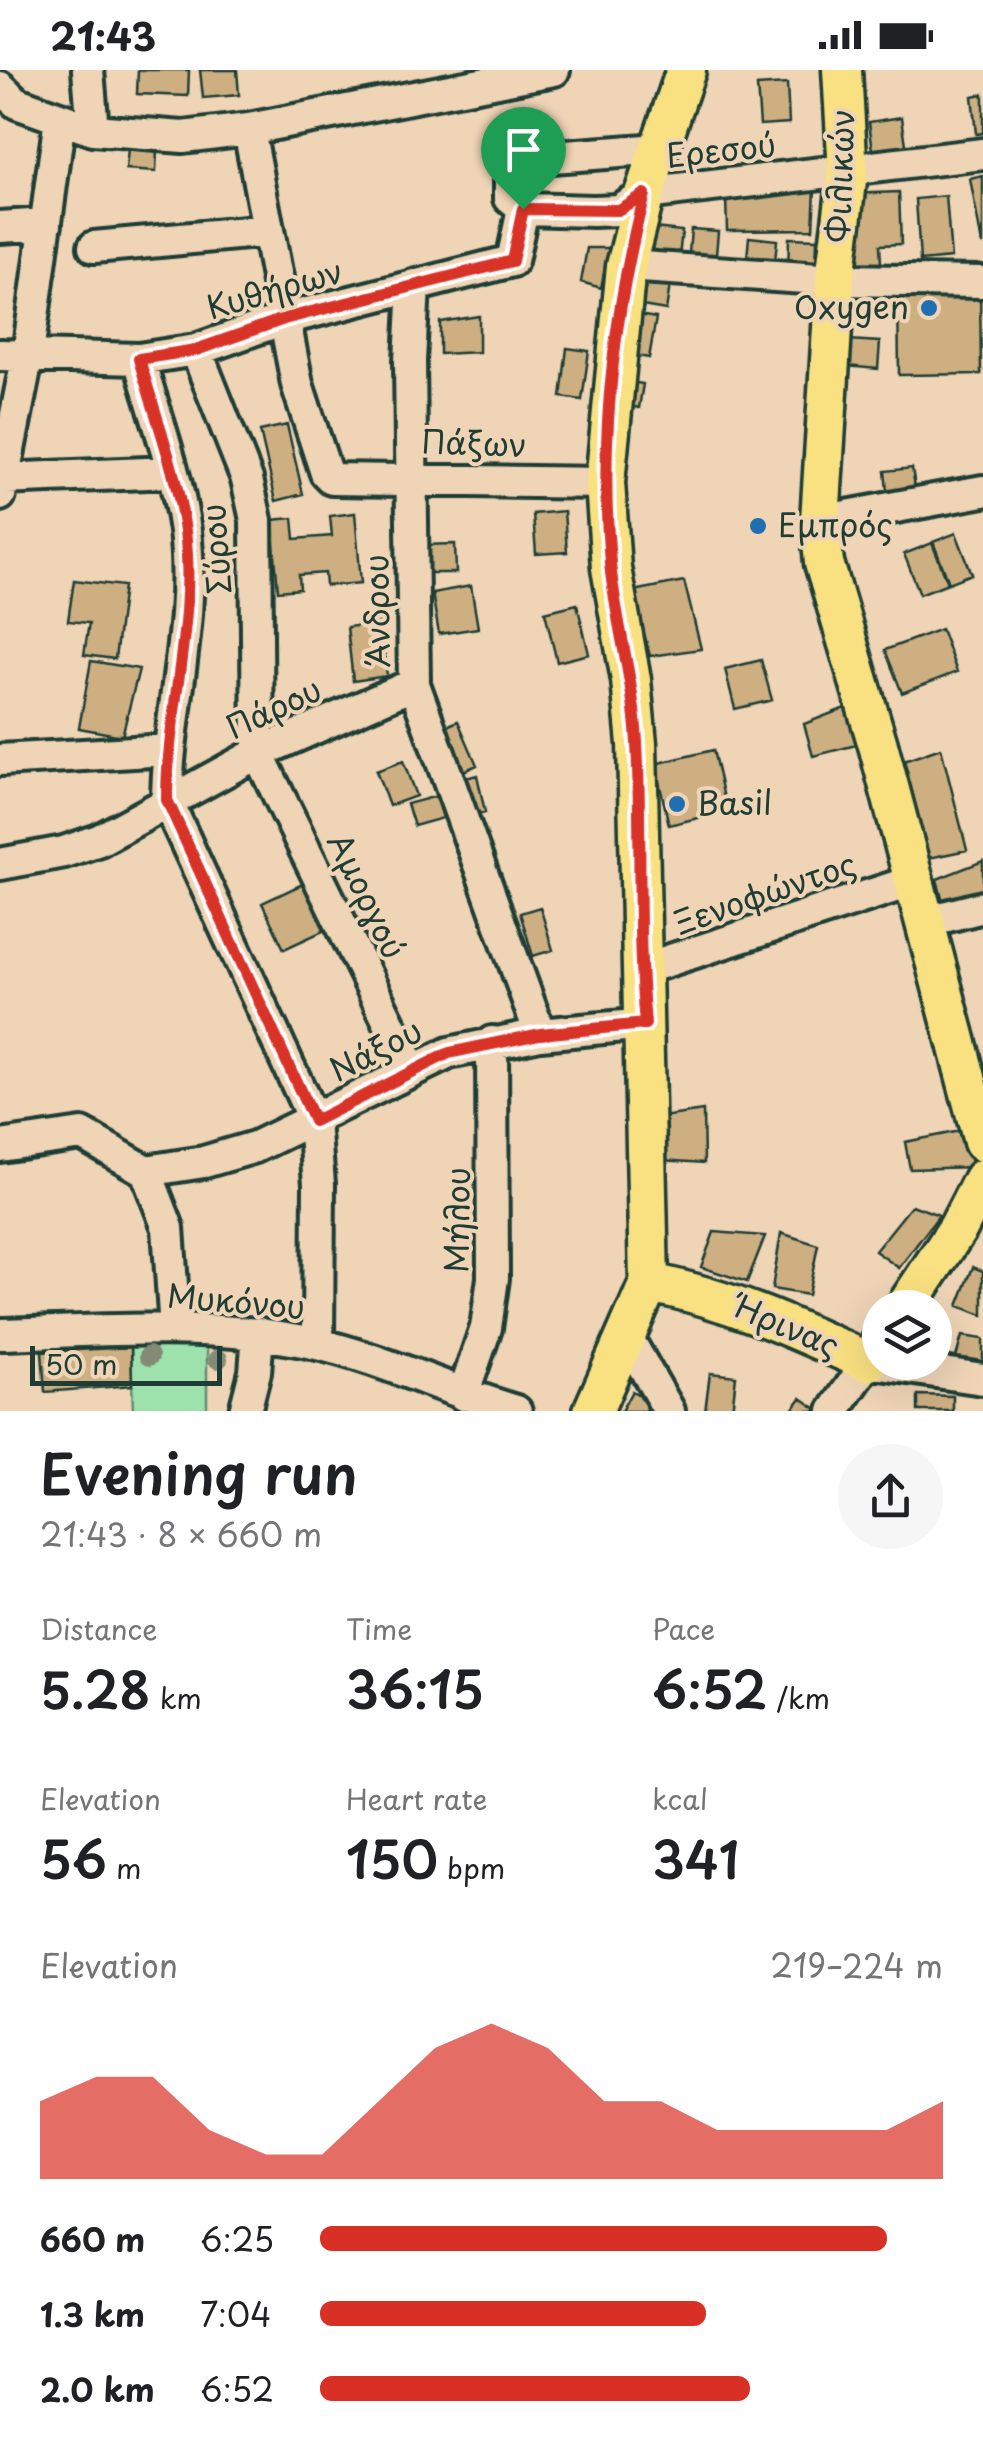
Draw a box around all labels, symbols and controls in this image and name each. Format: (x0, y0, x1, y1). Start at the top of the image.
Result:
text: 21:43 (50, 7, 156, 64)
pin (481, 107, 566, 210)
street label: Φιλικών (813, 108, 865, 244)
street label: Ερεσού (664, 119, 778, 179)
icon: arrive (496, 122, 551, 177)
street label: Κυθήρων (201, 246, 348, 330)
place label: Oxygen (794, 282, 909, 330)
marker: Oxygen (918, 297, 940, 319)
street label: Πάξων (421, 416, 527, 468)
place label: Εμπρός (778, 500, 893, 548)
street label: Σύρου (188, 502, 242, 596)
marker: Εμπρός (747, 515, 769, 537)
street label: Άνδρου (351, 554, 401, 668)
street label: Πάρου (218, 664, 329, 750)
place label: Basil (697, 778, 772, 826)
marker: Basil (666, 793, 688, 815)
street label: Αμοργού (317, 824, 419, 966)
street label: Ξενοφώντος (667, 839, 862, 946)
street label: Νάξου (320, 1006, 430, 1093)
street label: Μήλου (431, 1166, 481, 1273)
street label: Μυκόνου (165, 1270, 307, 1330)
street label: Ήρινας (724, 1280, 847, 1369)
map controls (862, 1290, 952, 1380)
button: layers (862, 1290, 952, 1380)
scale bar (30, 1341, 222, 1386)
text: 50 m (45, 1342, 118, 1385)
text: Evening run (40, 1431, 358, 1514)
button: share (838, 1444, 943, 1549)
text: 21:43 · 8 × 660 m (40, 1510, 322, 1558)
text: Distance (40, 1607, 158, 1650)
text: Time (346, 1607, 412, 1650)
text: Pace (652, 1607, 715, 1650)
text: 5.28 (40, 1650, 151, 1726)
text: 36:15 (346, 1650, 484, 1726)
text: 6:52 (652, 1650, 767, 1726)
text: km (151, 1676, 202, 1719)
text: /km (767, 1676, 830, 1719)
text: Elevation (40, 1777, 161, 1820)
text: Heart rate (346, 1777, 487, 1820)
text: kcal (652, 1777, 708, 1820)
text: 56 (40, 1820, 107, 1896)
text: 150 (346, 1820, 438, 1896)
text: 341 (652, 1820, 739, 1896)
text: m (107, 1846, 142, 1889)
text: bpm (438, 1846, 505, 1889)
text: Elevation (40, 1941, 178, 1989)
text: 219–224 m (770, 1941, 943, 1989)
text: 660 m (40, 2215, 145, 2263)
text: 6:25 (200, 2215, 274, 2263)
text: 1.3 km (40, 2290, 145, 2338)
text: 7:04 (200, 2290, 271, 2338)
text: 2.0 km (40, 2365, 155, 2413)
text: 6:52 (200, 2365, 274, 2413)

